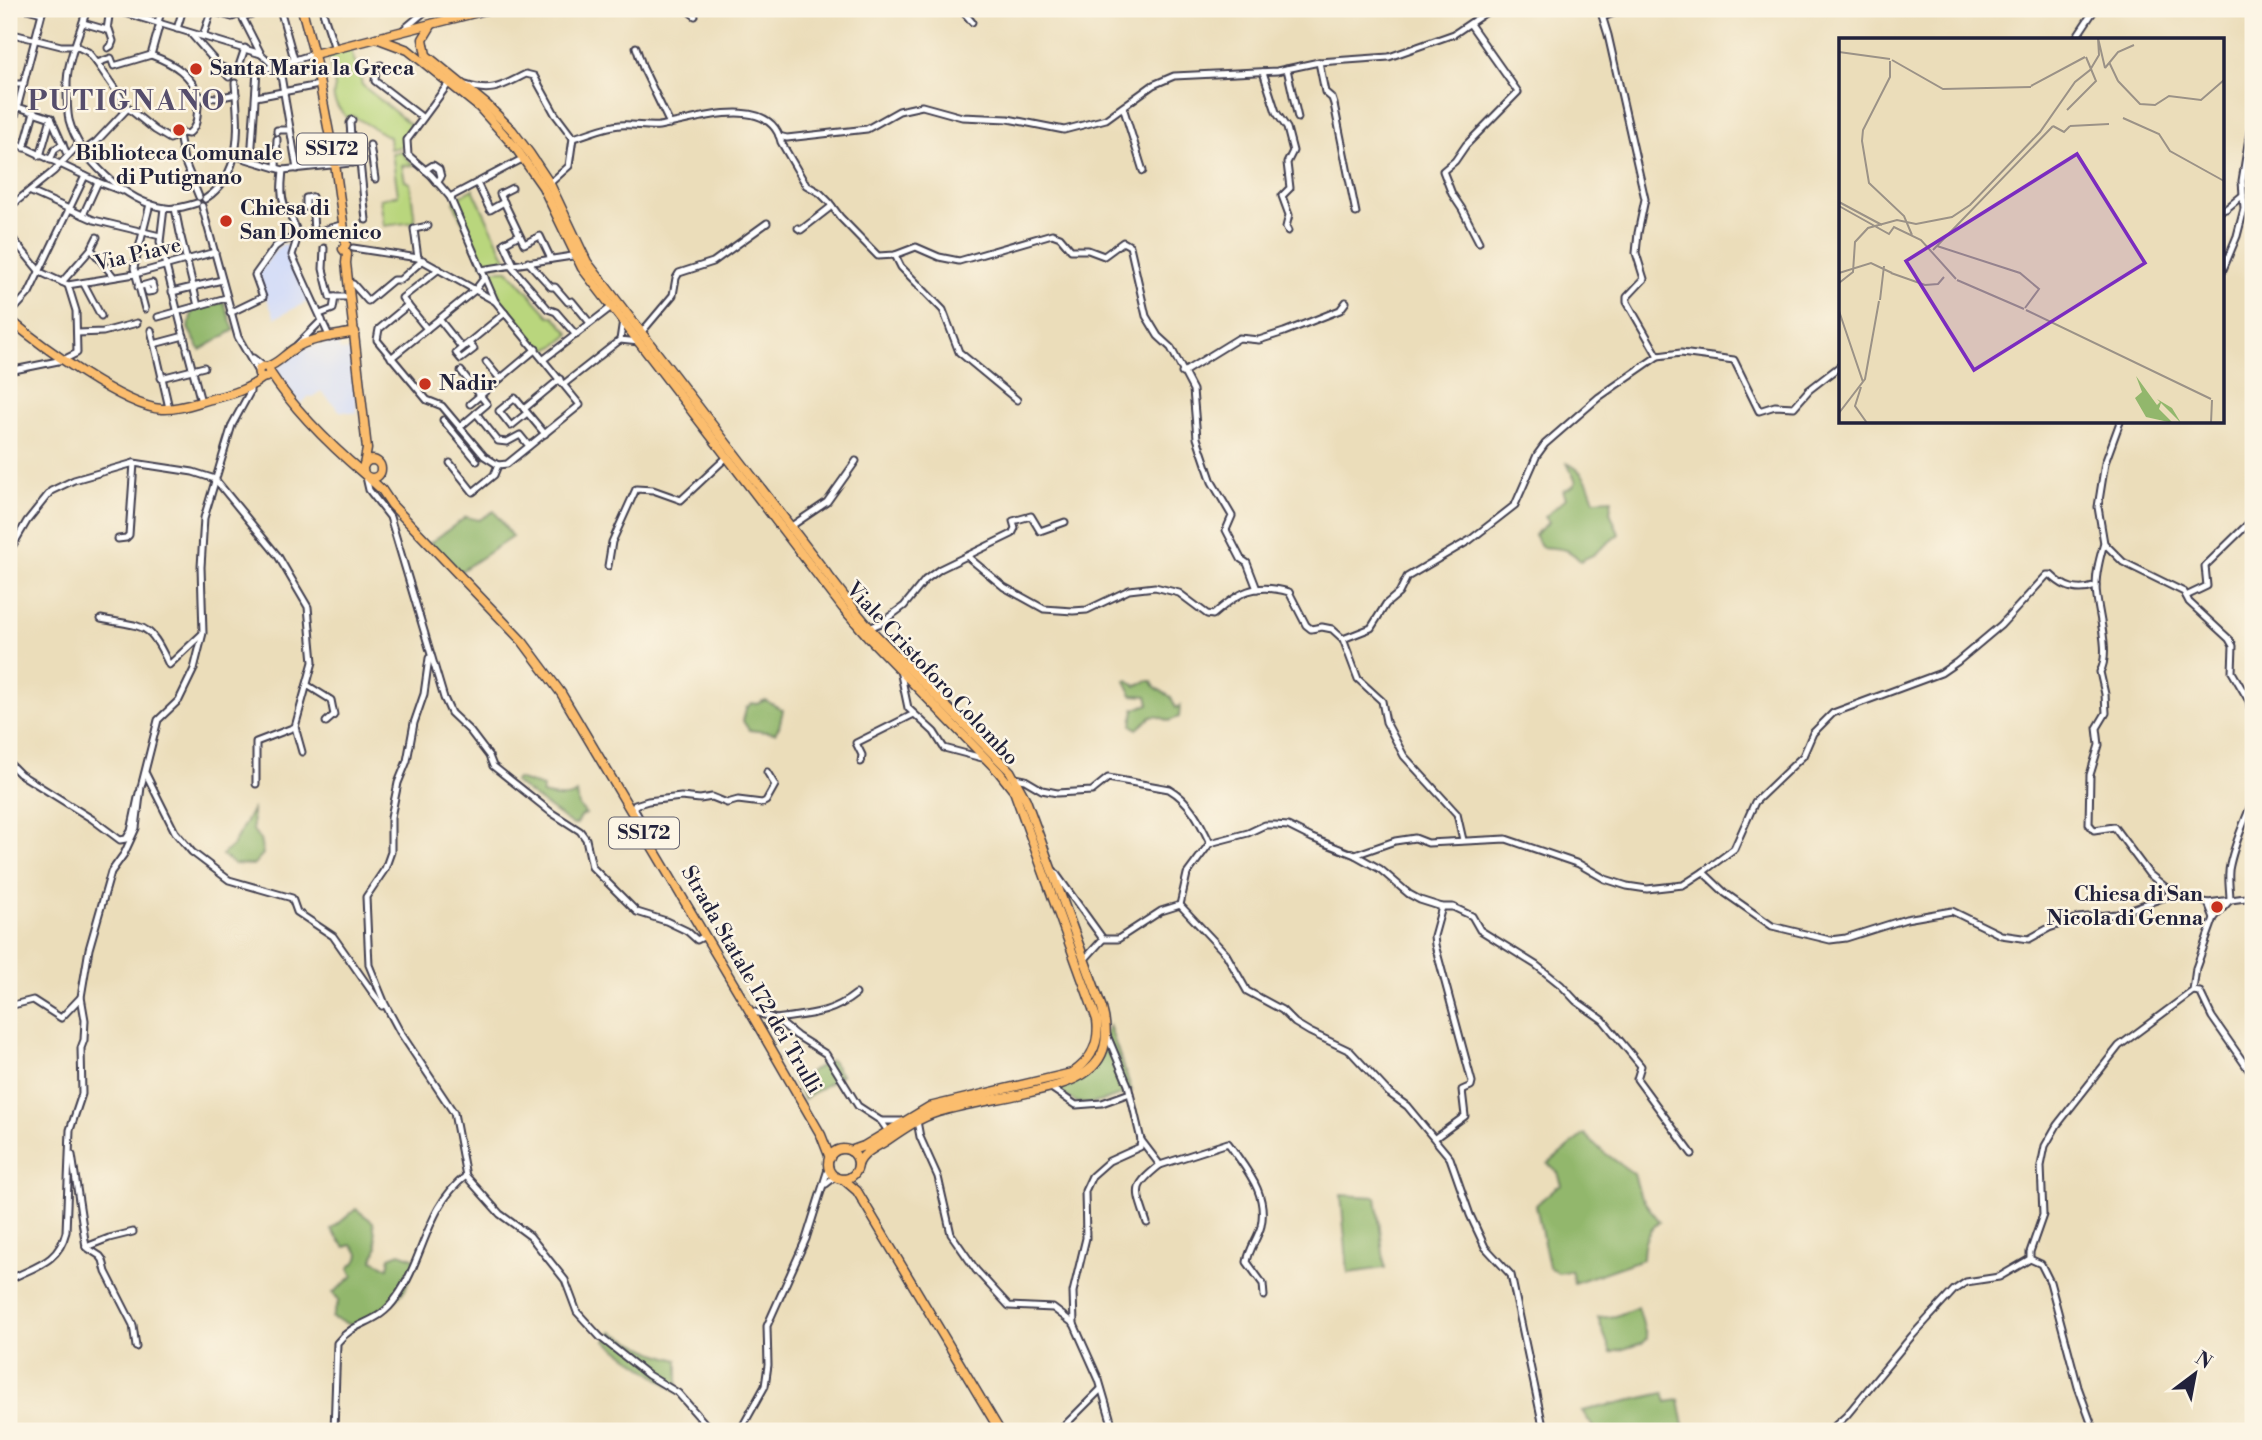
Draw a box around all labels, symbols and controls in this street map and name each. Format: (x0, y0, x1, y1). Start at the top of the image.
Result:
inset map (1839, 38, 2224, 424)
place label: Santa Maria la Greca (210, 56, 415, 82)
marker: Santa Maria la Greca (188, 61, 204, 77)
district label: PUTIGNANO (27, 84, 227, 119)
marker: Biblioteca Comunale di Putignano (171, 122, 187, 138)
road number: SS172 (297, 134, 367, 164)
place label: Biblioteca Comunale di Putignano (75, 141, 283, 191)
place label: Chiesa di San Domenico (240, 196, 382, 246)
marker: Chiesa di San Domenico (218, 213, 234, 229)
street label: Via Piave (91, 232, 184, 278)
place label: Nadir (439, 371, 497, 397)
marker: Nadir (417, 376, 433, 392)
street label: Viale Cristoforo Colombo (839, 576, 1024, 771)
road number: SS172 (609, 818, 679, 848)
street label: Strada Statale 172 dei Trulli (675, 861, 827, 1099)
place label: Chiesa di San Nicola di Genna (2046, 882, 2204, 932)
marker: Chiesa di San Nicola di Genna (2209, 899, 2225, 915)
north arrow (2160, 1338, 2230, 1408)
text: N (2191, 1346, 2216, 1375)

